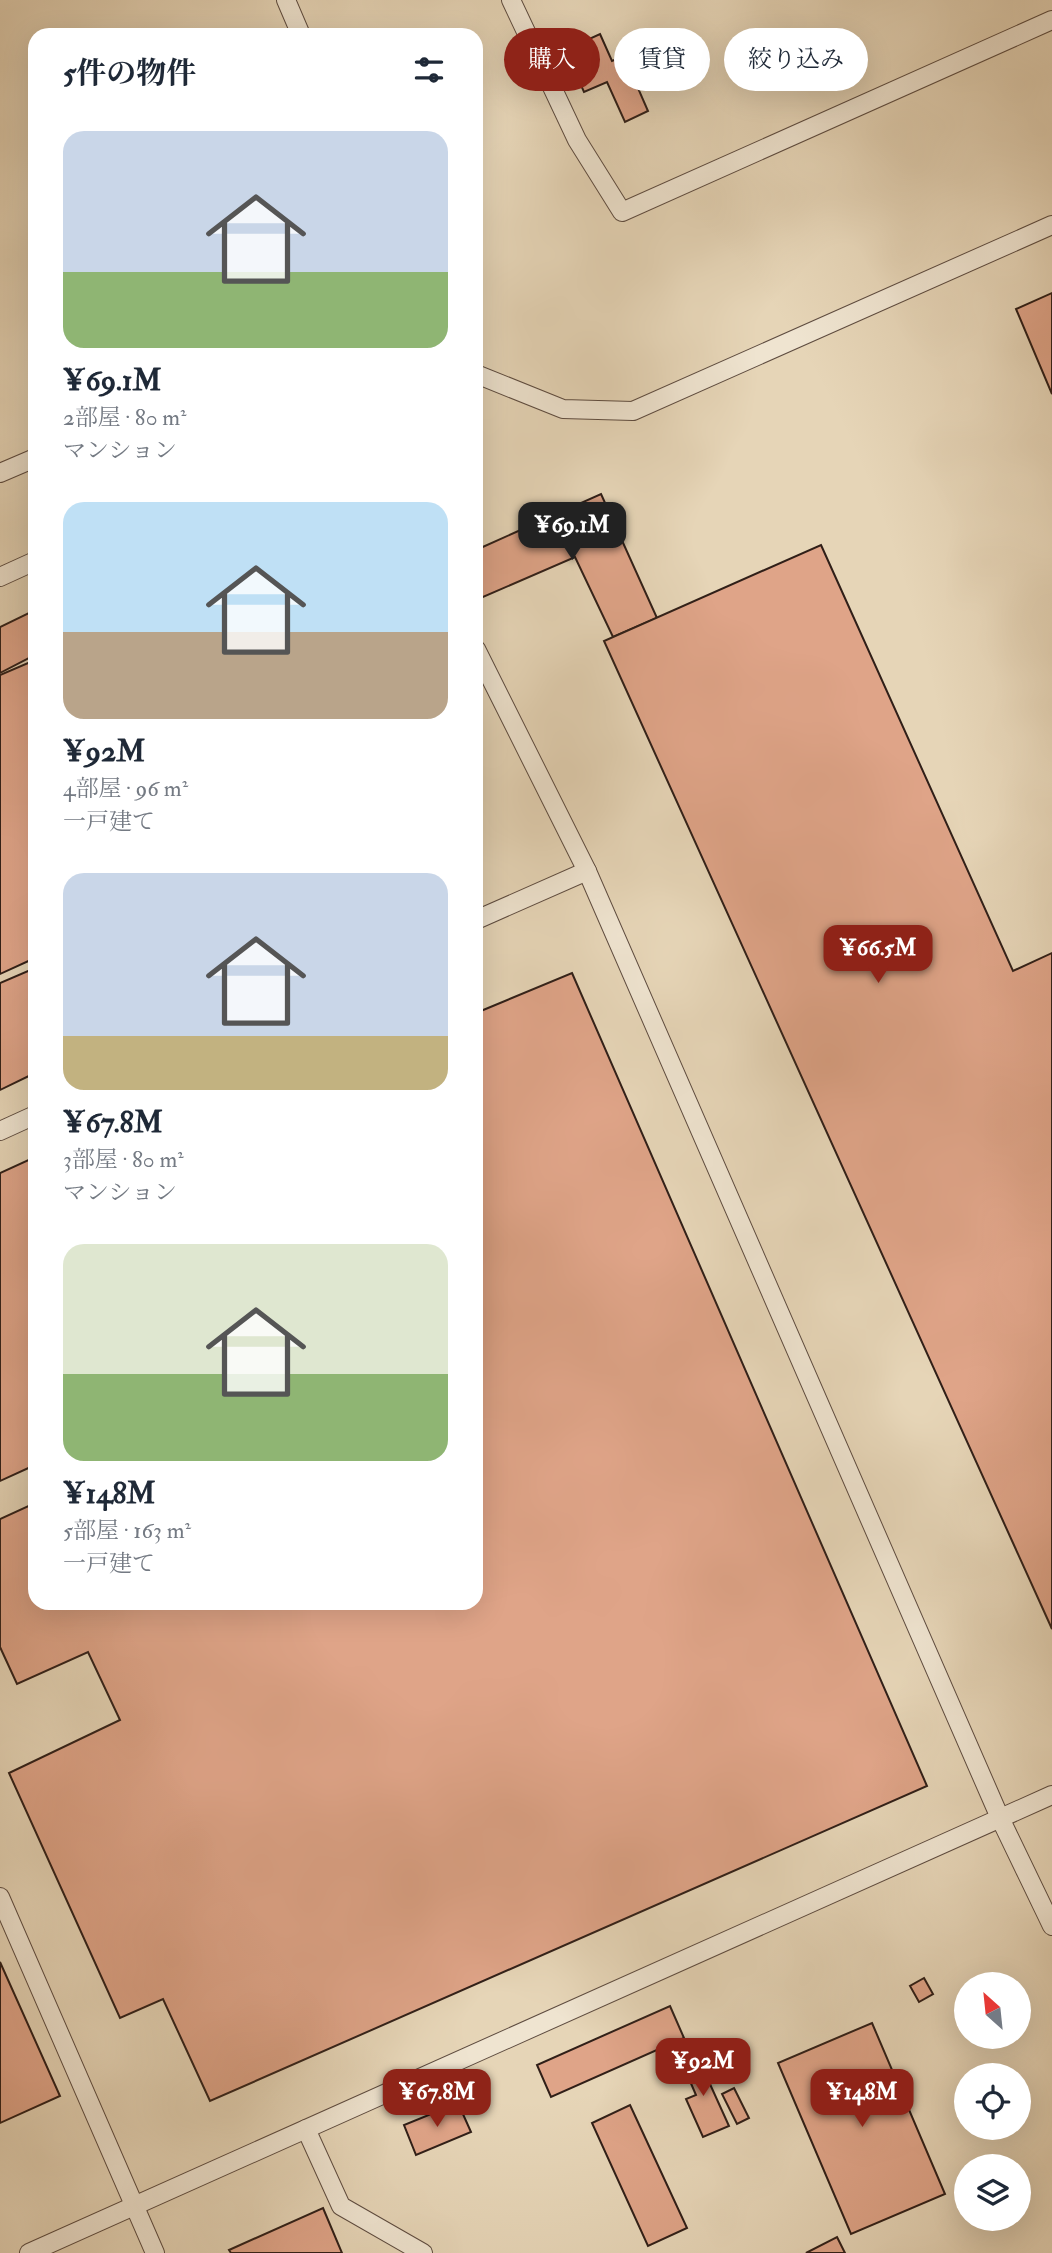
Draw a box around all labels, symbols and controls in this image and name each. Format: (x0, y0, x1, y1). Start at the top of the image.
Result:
chip: 購入 (504, 28, 600, 91)
chip: 賃貸 (614, 28, 710, 91)
chip: 絞り込み (724, 28, 868, 91)
icon: filters (410, 51, 448, 89)
text: 5件の物件 (63, 55, 196, 92)
icon: home (193, 176, 319, 302)
text: ¥69.1M (63, 362, 162, 399)
text: 2部屋 · 80 m² (63, 403, 187, 432)
text: マンション (63, 436, 177, 465)
pin: ¥69.1M (515, 503, 629, 562)
text: ¥69.1M (534, 510, 610, 539)
icon: home (193, 547, 319, 673)
text: ¥92M (63, 733, 145, 770)
text: 4部屋 · 96 m² (63, 774, 188, 803)
text: 一戸建て (63, 807, 155, 836)
icon: home (193, 918, 319, 1044)
pin: ¥66.5M (821, 926, 935, 985)
text: ¥66.5M (840, 933, 916, 962)
text: ¥67.8M (63, 1104, 163, 1141)
text: 3部屋 · 80 m² (63, 1145, 184, 1174)
text: マンション (63, 1178, 177, 1207)
icon: home (193, 1289, 319, 1415)
text: ¥148M (63, 1475, 156, 1512)
text: 5部屋 · 163 m² (63, 1516, 191, 1545)
text: 一戸建て (63, 1549, 155, 1578)
north arrow (954, 1972, 1031, 2049)
map controls (954, 1972, 1031, 2231)
pin: ¥92M (662, 2038, 744, 2098)
text: ¥92M (672, 2046, 734, 2075)
button: locate (954, 2063, 1031, 2140)
pin: ¥67.8M (380, 2070, 494, 2129)
pin: ¥148M (813, 2070, 911, 2129)
text: ¥67.8M (399, 2077, 475, 2106)
text: ¥148M (827, 2077, 897, 2106)
button: layers (954, 2154, 1031, 2231)

